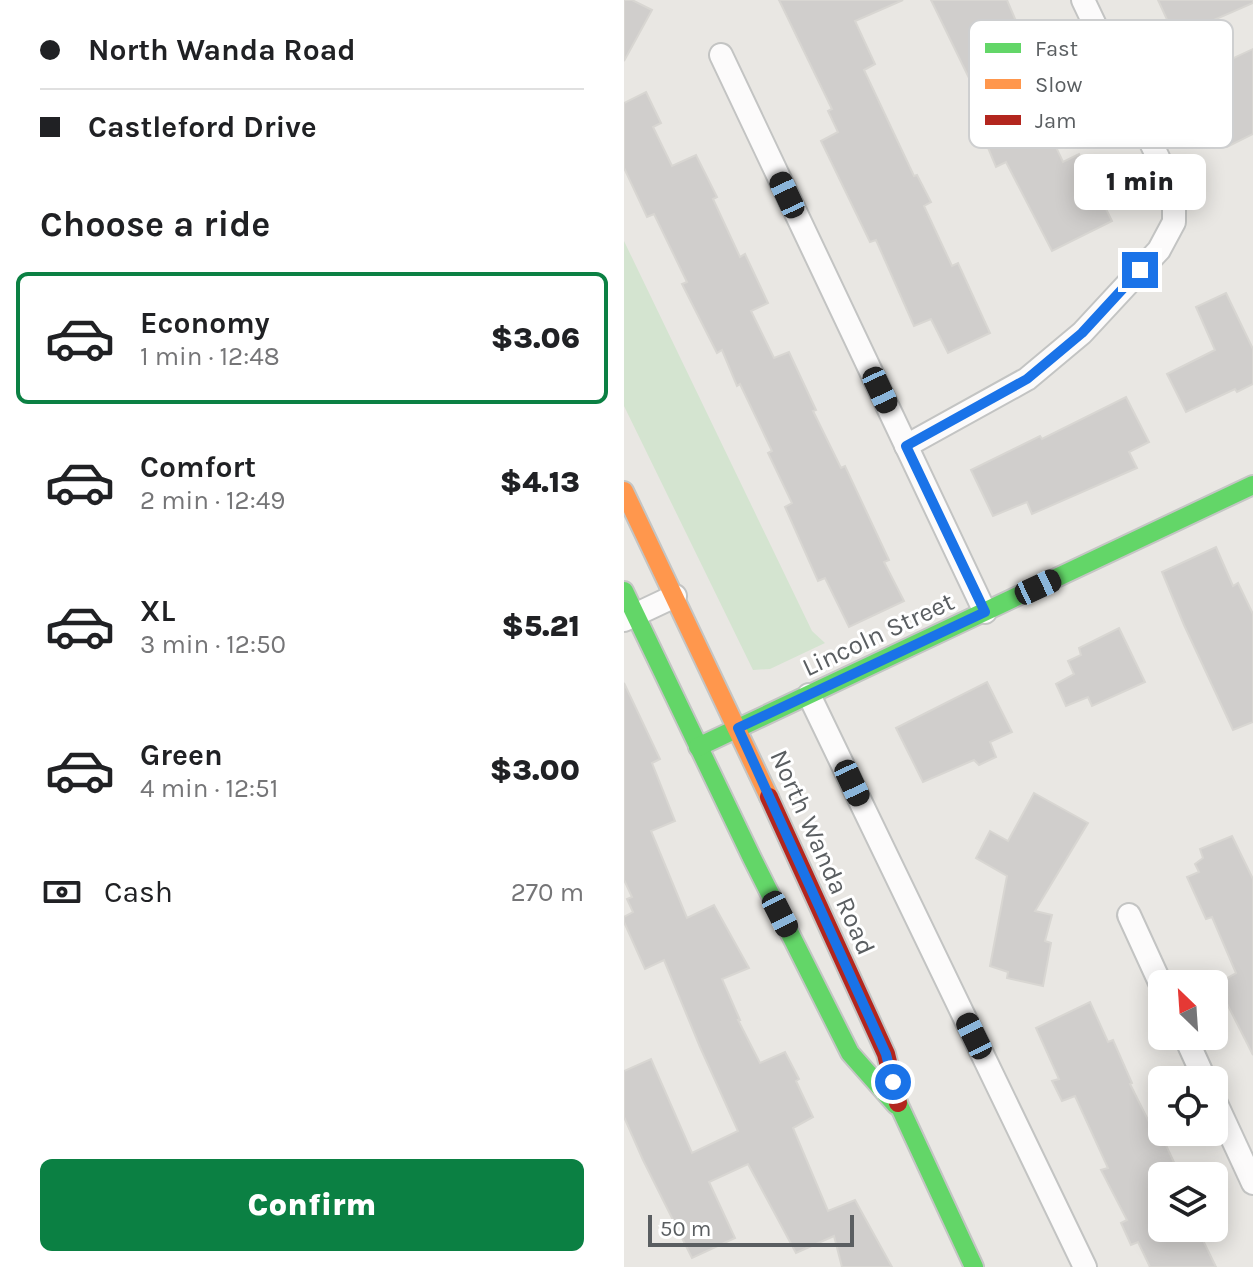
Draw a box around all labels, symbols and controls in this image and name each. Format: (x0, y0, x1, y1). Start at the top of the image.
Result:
legend (969, 20, 1233, 148)
text: North Wanda Road (88, 32, 356, 68)
text: Fast (1035, 36, 1078, 62)
text: Slow (1035, 72, 1082, 98)
text: Jam (1035, 108, 1077, 134)
text: Castleford Drive (88, 109, 317, 145)
callout: 1 min (1074, 154, 1206, 210)
text: 1 min (1106, 166, 1174, 197)
car (766, 168, 808, 222)
text: Choose a ride (40, 203, 270, 245)
route end (1122, 252, 1158, 288)
icon: car (44, 302, 116, 374)
text: Economy (140, 305, 270, 341)
text: $3.06 (491, 320, 580, 356)
text: 1 min · 12:48 (140, 341, 280, 372)
car (859, 363, 901, 417)
icon: car (44, 446, 116, 518)
text: Comfort (140, 449, 256, 485)
text: $4.13 (500, 464, 580, 500)
text: 2 min · 12:49 (140, 485, 285, 516)
car (1011, 566, 1065, 608)
street label: Lincoln Street (797, 586, 959, 683)
icon: car (44, 590, 116, 662)
text: XL (140, 593, 175, 629)
text: $5.21 (501, 608, 580, 644)
text: 3 min · 12:50 (140, 629, 286, 660)
icon: car (44, 734, 116, 806)
text: Green (140, 737, 223, 773)
street label: North Wanda Road (763, 745, 882, 960)
text: $3.00 (490, 752, 580, 788)
car (831, 756, 873, 810)
text: 4 min · 12:51 (140, 773, 278, 804)
icon: cash (40, 870, 84, 914)
text: Cash (104, 874, 173, 910)
text: 270 m (511, 877, 584, 908)
car (758, 887, 802, 941)
north arrow (1148, 970, 1228, 1050)
map controls (1148, 970, 1228, 1242)
car (953, 1009, 995, 1063)
route start (875, 1064, 911, 1100)
button: locate (1148, 1066, 1228, 1146)
button: Confirm (40, 1159, 584, 1251)
button: layers (1148, 1162, 1228, 1242)
scale bar (648, 1211, 854, 1247)
text: 50 m (660, 1216, 711, 1242)

